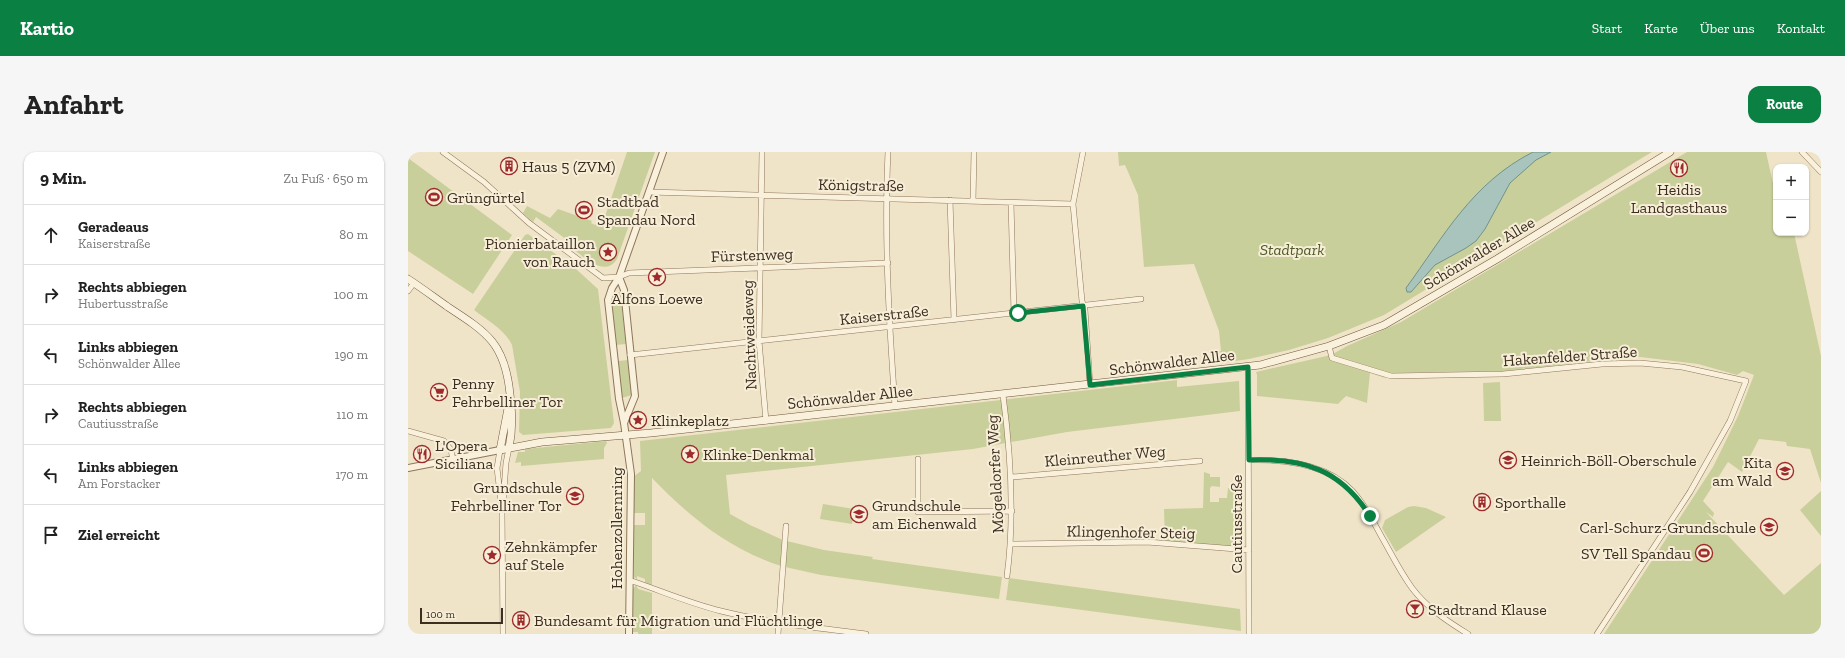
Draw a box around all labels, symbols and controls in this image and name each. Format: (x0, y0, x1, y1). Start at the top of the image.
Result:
text: Kartio (20, 17, 74, 40)
text: Start (1592, 20, 1622, 37)
text: Karte (1644, 20, 1678, 37)
text: Über uns (1700, 20, 1755, 37)
text: Kontakt (1777, 20, 1825, 37)
button: Route (1748, 86, 1821, 123)
text: Anfahrt (24, 88, 123, 121)
building icon: Haus 5 (ZVM) (499, 156, 519, 176)
place label: Haus 5 (ZVM) (522, 157, 615, 176)
restaurant icon: Heidis Landgasthaus (1669, 158, 1689, 178)
map controls (1773, 164, 1809, 236)
button: + (1773, 164, 1809, 200)
text: 9 Min. (40, 168, 87, 188)
text: Zu Fuß · 650 m (284, 171, 368, 186)
street label: Königstraße (818, 175, 904, 195)
place label: Heidis Landgasthaus (1631, 180, 1727, 217)
sports icon: Grüngürtel (424, 187, 444, 207)
place label: Grüngürtel (447, 188, 525, 207)
place label: Stadtbad Spandau Nord (597, 192, 696, 229)
sports icon: Stadtbad Spandau Nord (574, 200, 594, 220)
button: − (1773, 200, 1809, 236)
street label: Schönwalder Allee (1420, 212, 1538, 294)
text: Geradeaus (78, 218, 149, 236)
icon: ahead (40, 224, 62, 246)
text: 80 m (339, 227, 368, 242)
place label: Pionierbataillon von Rauch (485, 234, 596, 271)
text: Kaiserstraße (78, 236, 150, 251)
park label: Stadtpark (1260, 240, 1324, 259)
place icon: Pionierbataillon von Rauch (598, 242, 618, 262)
street label: Fürstenweg (711, 244, 794, 266)
place icon: Alfons Loewe (647, 267, 667, 287)
text: Rechts abbiegen (78, 278, 187, 296)
street label: Nachtweideweg (738, 279, 760, 390)
icon: right (40, 284, 62, 306)
text: 100 m (334, 287, 368, 302)
place label: Alfons Loewe (611, 289, 703, 308)
text: Hubertusstraße (78, 296, 168, 311)
street label: Kaiserstraße (839, 301, 929, 329)
route start (1009, 304, 1027, 322)
text: Links abbiegen (78, 338, 178, 356)
street label: Hakenfelder Straße (1502, 342, 1638, 370)
icon: left (40, 344, 62, 366)
street label: Schönwalder Allee (1108, 345, 1236, 379)
text: 190 m (334, 347, 368, 362)
text: Schönwalder Allee (78, 356, 180, 371)
place label: Penny Fehrbelliner Tor (452, 374, 563, 411)
street label: Schönwalder Allee (786, 381, 914, 413)
supermarket icon: Penny Fehrbelliner Tor (429, 382, 449, 402)
text: Rechts abbiegen (78, 398, 187, 416)
icon: right (40, 404, 62, 426)
text: 110 m (336, 407, 368, 422)
place icon: Klinkeplatz (628, 410, 648, 430)
place label: Klinkeplatz (651, 411, 729, 430)
street label: Mögeldorfer Weg (982, 414, 1008, 534)
text: Cautiusstraße (78, 416, 158, 431)
place label: L'Opera Siciliana (435, 436, 494, 473)
street label: Kleinreuther Weg (1044, 441, 1167, 471)
restaurant icon: L'Opera Siciliana (412, 444, 432, 464)
place icon: Klinke-Denkmal (680, 444, 700, 464)
place label: Klinke-Denkmal (703, 445, 814, 464)
school or university icon: Heinrich-Böll-Oberschule (1498, 450, 1518, 470)
place label: Heinrich-Böll-Oberschule (1521, 451, 1697, 470)
place label: Kita am Wald (1712, 453, 1772, 490)
text: Links abbiegen (78, 458, 178, 476)
school or university icon: Kita am Wald (1775, 461, 1795, 481)
icon: left (40, 464, 62, 486)
text: 170 m (335, 467, 368, 482)
street label: Hohenzollernring (607, 467, 626, 589)
street label: Cautiusstraße (1227, 475, 1246, 573)
text: Am Forstacker (78, 476, 161, 491)
place label: Grundschule Fehrbelliner Tor (451, 478, 562, 515)
school or university icon: Grundschule Fehrbelliner Tor (565, 486, 585, 506)
building icon: Sporthalle (1472, 492, 1492, 512)
place label: Sporthalle (1495, 493, 1566, 512)
place label: Grundschule am Eichenwald (872, 496, 977, 533)
school or university icon: Grundschule am Eichenwald (849, 504, 869, 524)
route end (1361, 507, 1379, 525)
school or university icon: Carl-Schurz-Grundschule (1759, 517, 1779, 537)
place label: Carl-Schurz-Grundschule (1580, 518, 1756, 537)
street label: Klingenhofer Steig (1067, 521, 1196, 543)
icon: arrive (40, 524, 62, 546)
text: Ziel erreicht (78, 526, 160, 544)
place label: Zehnkämpfer auf Stele (505, 537, 598, 574)
sports icon: SV Tell Spandau (1694, 543, 1714, 563)
place label: SV Tell Spandau (1581, 544, 1691, 563)
place icon: Zehnkämpfer auf Stele (482, 545, 502, 565)
bar icon: Stadtrand Klause (1405, 599, 1425, 619)
place label: Stadtrand Klause (1428, 600, 1547, 619)
scale bar (420, 606, 503, 625)
text: 100 m (426, 608, 455, 621)
building icon: Bundesamt für Migration und Flüchtlinge (511, 610, 531, 630)
place label: Bundesamt für Migration und Flüchtlinge (534, 611, 823, 630)

